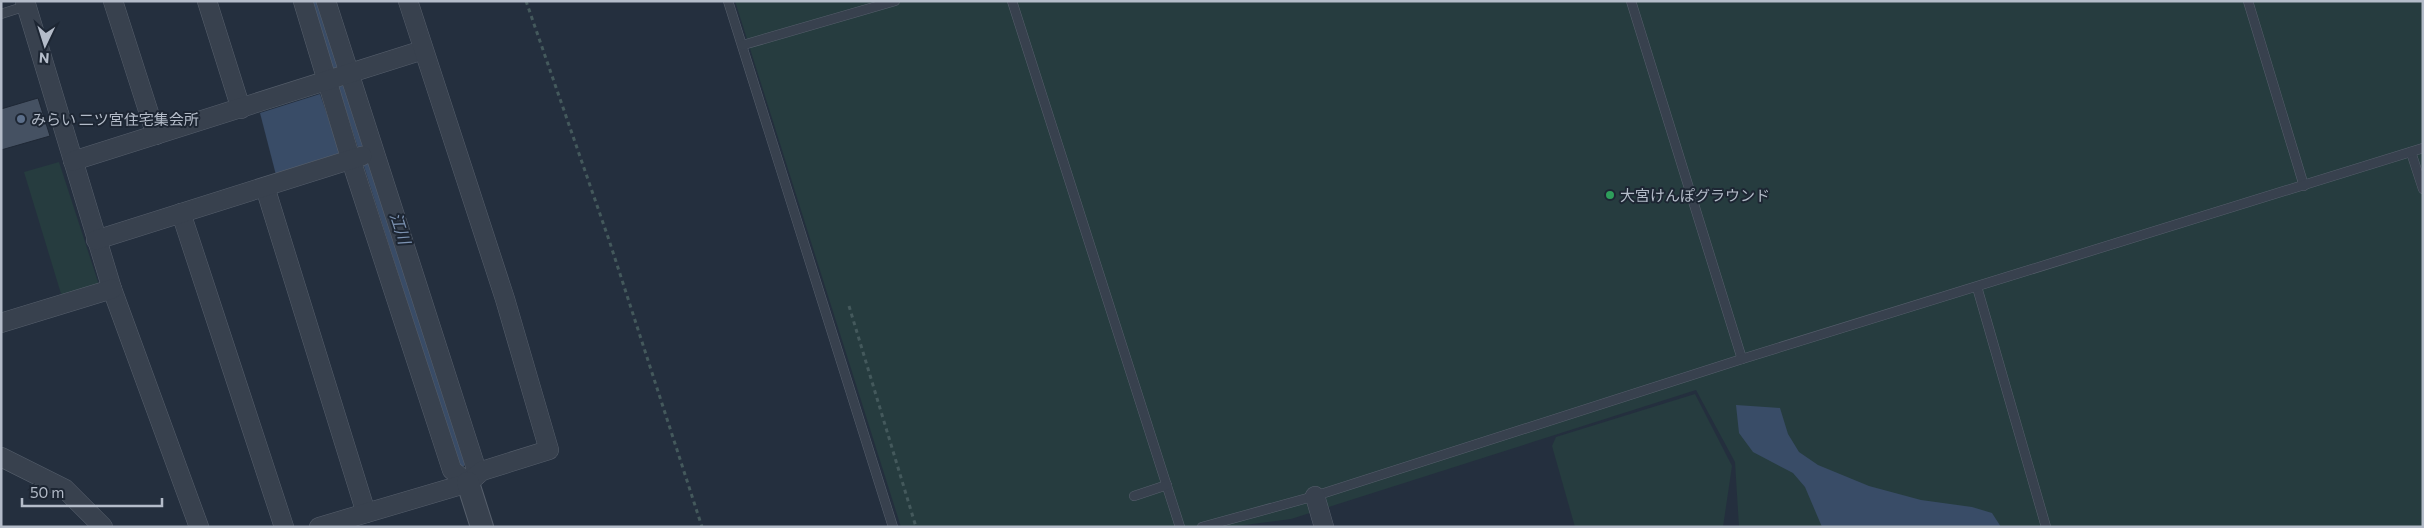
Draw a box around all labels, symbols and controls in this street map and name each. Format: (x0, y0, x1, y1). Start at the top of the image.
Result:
north arrow (20, 20, 70, 70)
text: N (38, 50, 50, 67)
place label: みらい 二ツ宮住宅集会所 (31, 110, 199, 128)
marker: みらい 二ツ宮住宅集会所 (15, 113, 27, 125)
place label: 大宮けんぽグラウンド (1620, 186, 1770, 204)
marker: 大宮けんぽグラウンド (1604, 189, 1616, 201)
water label: 江川 (387, 210, 416, 248)
scale bar (22, 476, 162, 508)
text: 50 m (30, 483, 64, 501)

